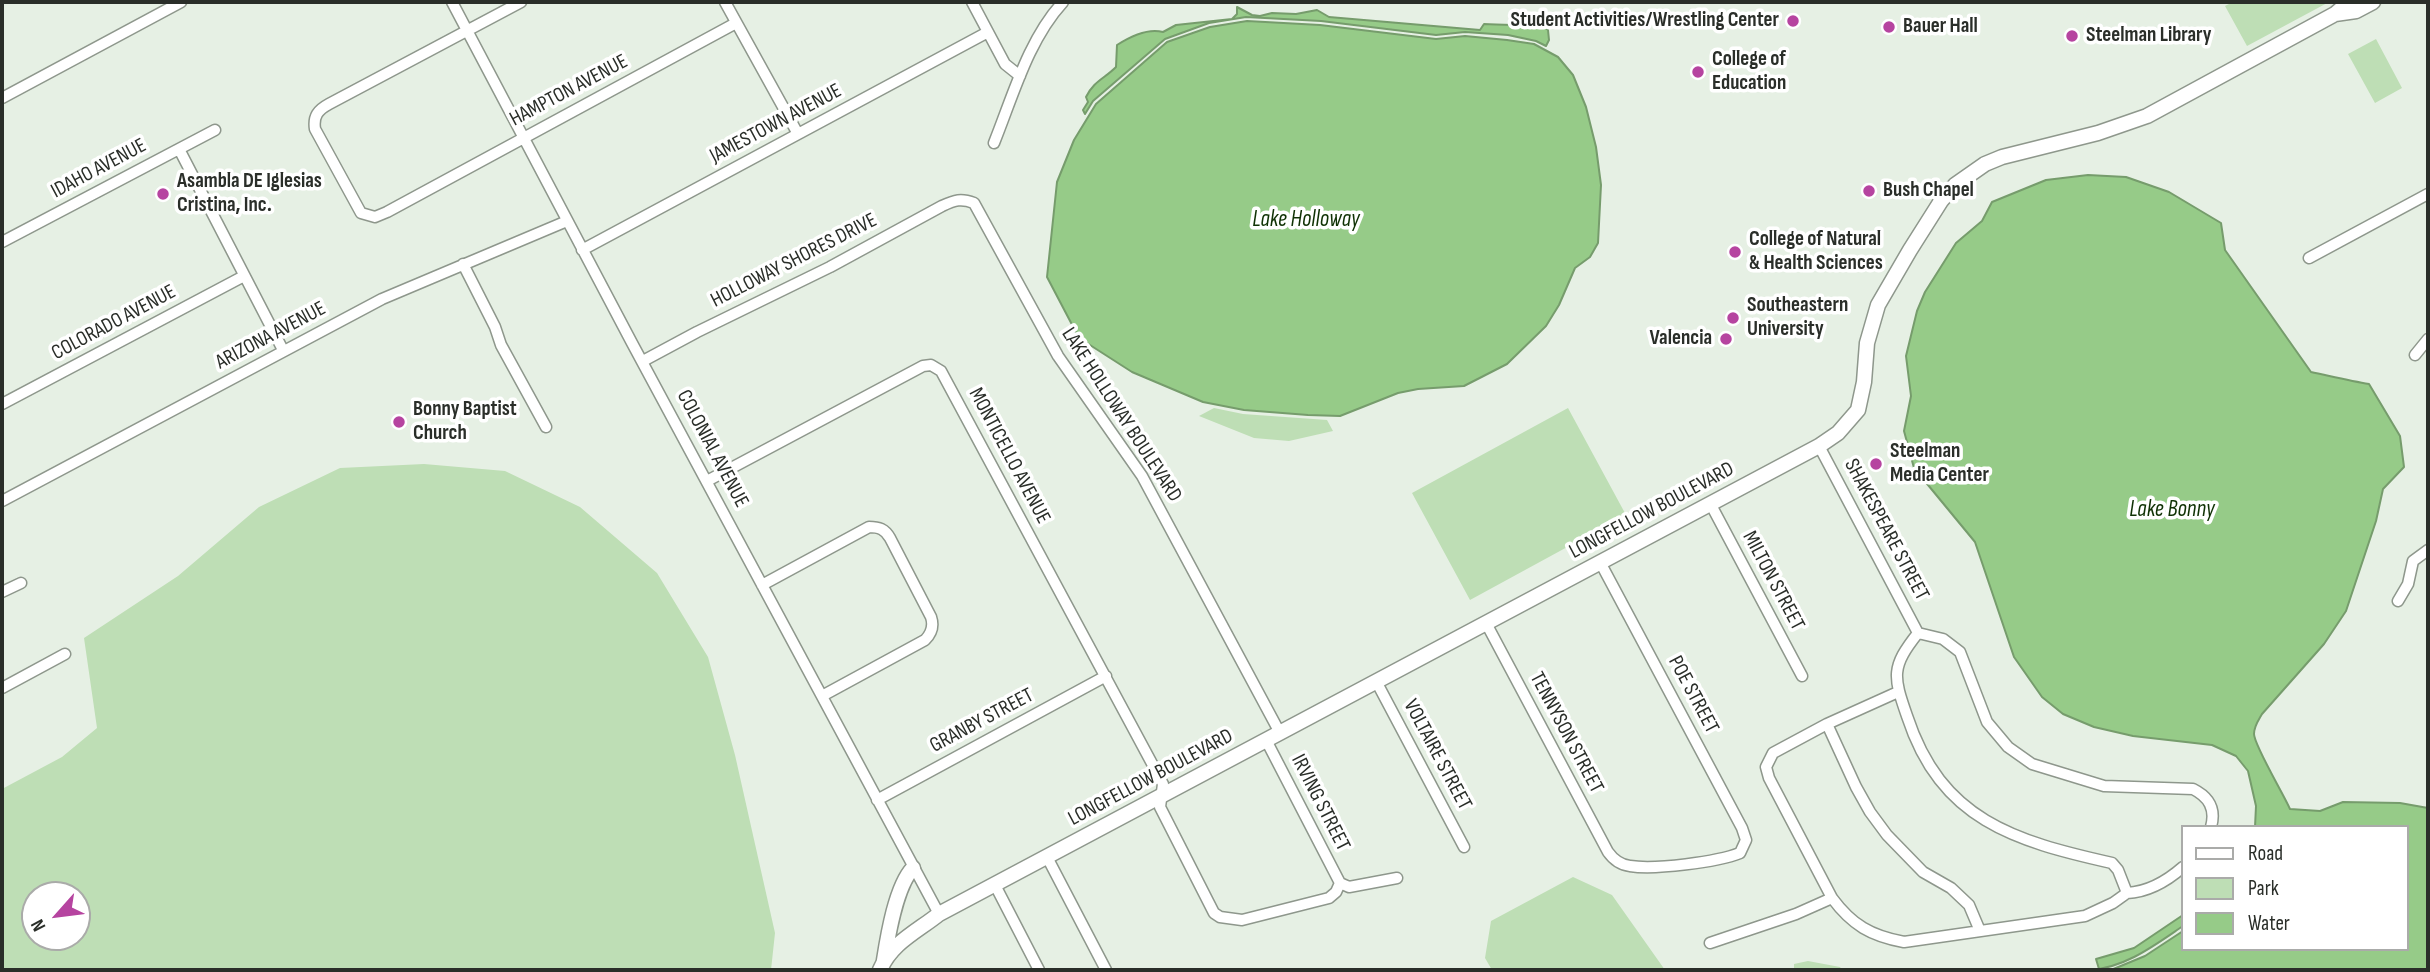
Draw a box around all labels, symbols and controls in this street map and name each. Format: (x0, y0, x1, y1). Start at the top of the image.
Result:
place label: Student Activities/Wrestling Center (1511, 8, 1779, 34)
marker: Student Activities/Wrestling Center (1785, 13, 1801, 29)
place label: Bauer Hall (1903, 14, 1978, 40)
marker: Bauer Hall (1881, 19, 1897, 35)
place label: Steelman Library (2086, 23, 2212, 49)
marker: Steelman Library (2064, 28, 2080, 44)
place label: College of Education (1712, 47, 1786, 97)
street label: HAMPTON AVENUE (506, 49, 632, 133)
marker: College of Education (1690, 64, 1706, 80)
street label: JAMESTOWN AVENUE (706, 79, 846, 169)
street label: IDAHO AVENUE (47, 133, 151, 205)
place label: Asambla DE Iglesias Cristina, Inc. (177, 169, 322, 219)
place label: Bush Chapel (1883, 178, 1974, 204)
marker: Bush Chapel (1861, 183, 1877, 199)
marker: Asambla DE Iglesias Cristina, Inc. (155, 186, 171, 202)
water label: Lake Holloway (1252, 206, 1360, 234)
street label: HOLLOWAY SHORES DRIVE (707, 208, 881, 314)
place label: College of Natural & Health Sciences (1749, 227, 1883, 277)
marker: College of Natural & Health Sciences (1727, 244, 1743, 260)
street label: COLORADO AVENUE (48, 280, 180, 366)
place label: Southeastern University (1747, 293, 1848, 343)
street label: ARIZONA AVENUE (212, 296, 330, 376)
marker: Southeastern University (1725, 310, 1741, 326)
street label: LAKE HOLLOWAY BOULEVARD (1055, 323, 1187, 507)
place label: Valencia (1650, 326, 1712, 352)
marker: Valencia (1718, 331, 1734, 347)
street label: MONTICELLO AVENUE (963, 384, 1055, 528)
street label: COLONIAL AVENUE (670, 386, 754, 512)
place label: Bonny Baptist Church (413, 397, 517, 447)
marker: Bonny Baptist Church (391, 414, 407, 430)
place label: Steelman Media Center (1890, 439, 1989, 489)
street label: SHAKESPEARE STREET (1838, 455, 1934, 605)
marker: Steelman Media Center (1868, 456, 1884, 472)
street label: LONGFELLOW BOULEVARD (1565, 457, 1739, 565)
water label: Lake Bonny (2129, 496, 2215, 524)
street label: MILTON STREET (1736, 527, 1810, 635)
street label: POE STREET (1662, 652, 1724, 738)
street label: TENNYSON STREET (1524, 668, 1608, 798)
street label: GRANBY STREET (926, 683, 1038, 759)
street label: VOLTAIRE STREET (1397, 695, 1477, 815)
street label: LONGFELLOW BOULEVARD (1064, 724, 1238, 832)
street label: IRVING STREET (1285, 751, 1355, 855)
legend (2182, 825, 2409, 951)
text: Road (2248, 841, 2283, 866)
text: Park (2248, 876, 2279, 901)
north arrow (21, 881, 91, 951)
text: Water (2248, 911, 2290, 936)
text: N (26, 915, 51, 935)

